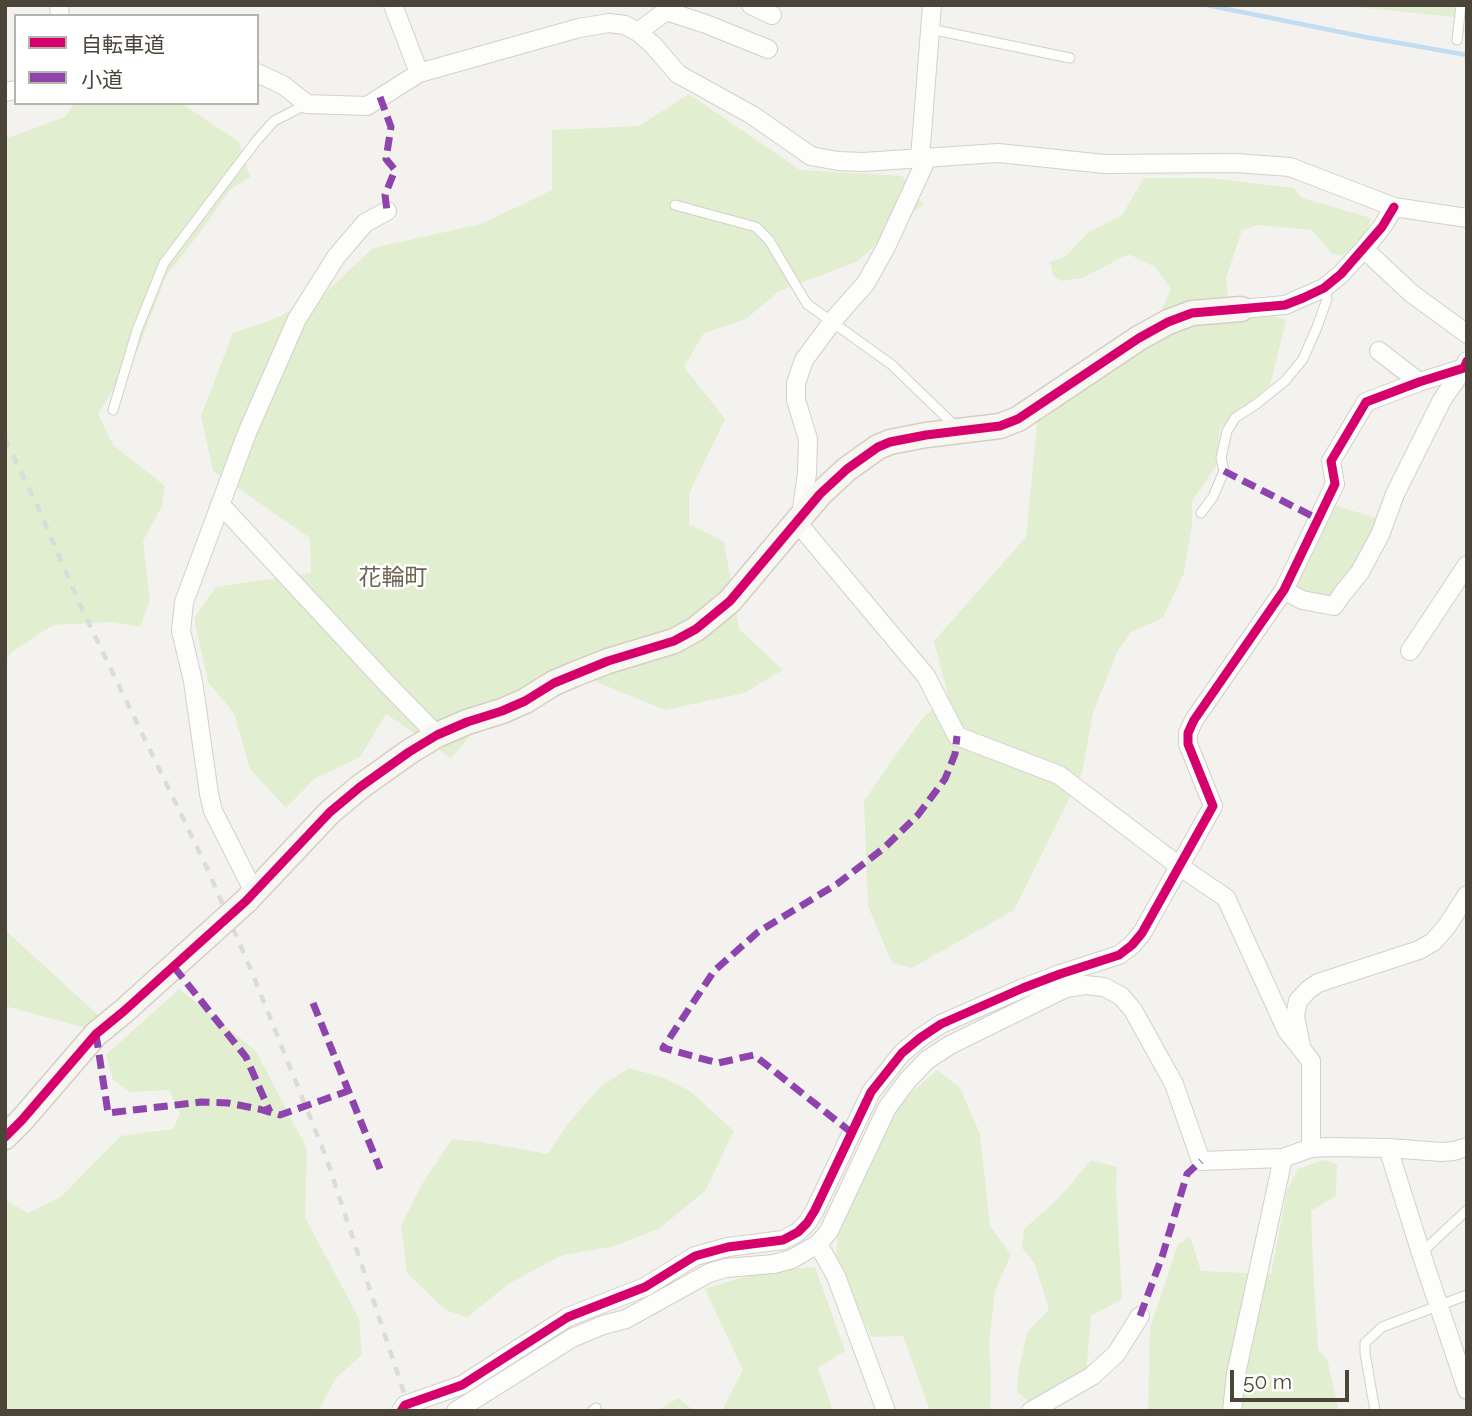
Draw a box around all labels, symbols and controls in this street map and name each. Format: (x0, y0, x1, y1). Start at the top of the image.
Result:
legend (14, 14, 259, 105)
text: 自転車道 (81, 32, 165, 57)
text: 小道 (81, 67, 123, 92)
district label: 花輪町 (359, 564, 427, 592)
scale bar (1234, 1356, 1353, 1400)
text: 50 m (1243, 1369, 1292, 1394)

